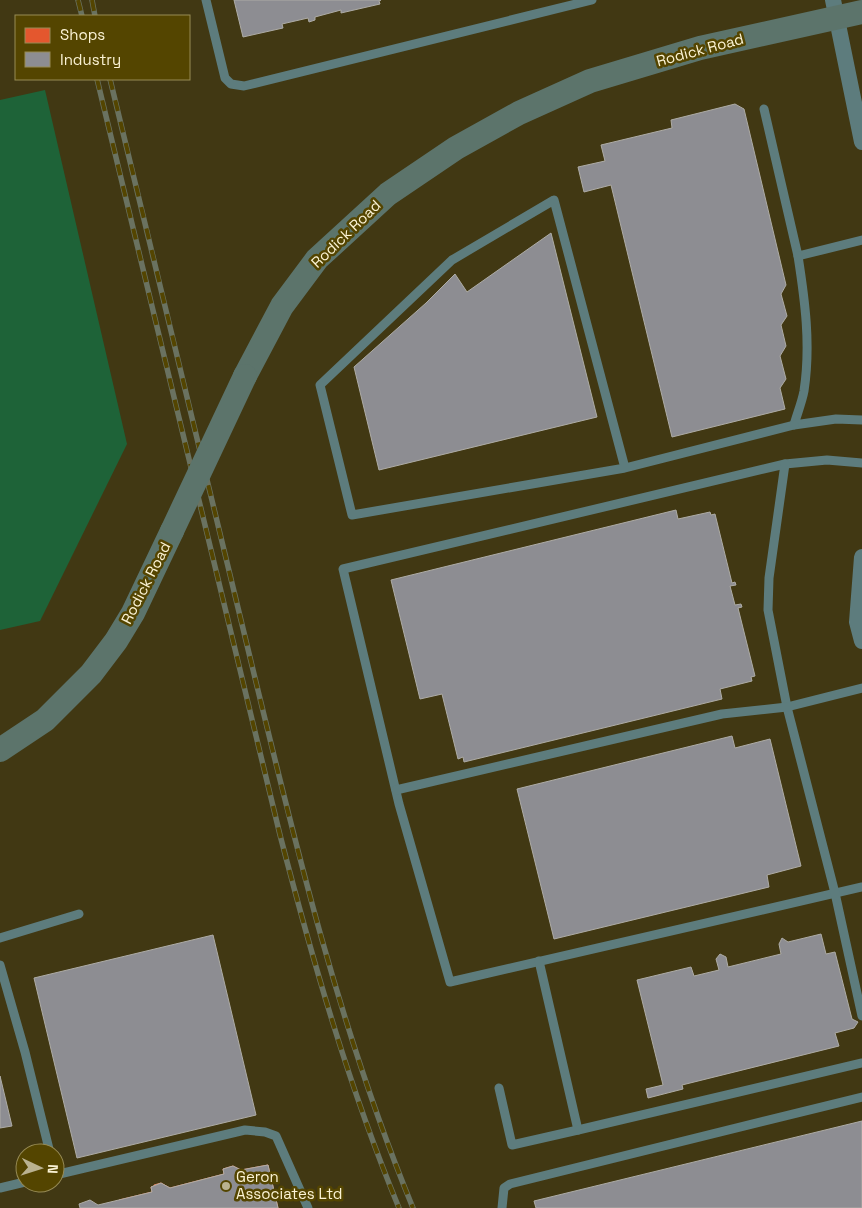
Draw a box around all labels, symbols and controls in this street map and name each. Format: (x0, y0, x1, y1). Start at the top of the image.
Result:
legend (15, 15, 190, 80)
text: Shops (60, 25, 105, 44)
street label: Rodick Road (654, 29, 746, 70)
text: Industry (60, 50, 121, 69)
street label: Rodick Road (307, 196, 385, 272)
street label: Rodick Road (117, 538, 174, 627)
north arrow (15, 1143, 65, 1193)
text: N (44, 1164, 62, 1174)
place label: Geron Associates Ltd (236, 1167, 342, 1203)
marker: Geron Associates Ltd (220, 1180, 232, 1192)

